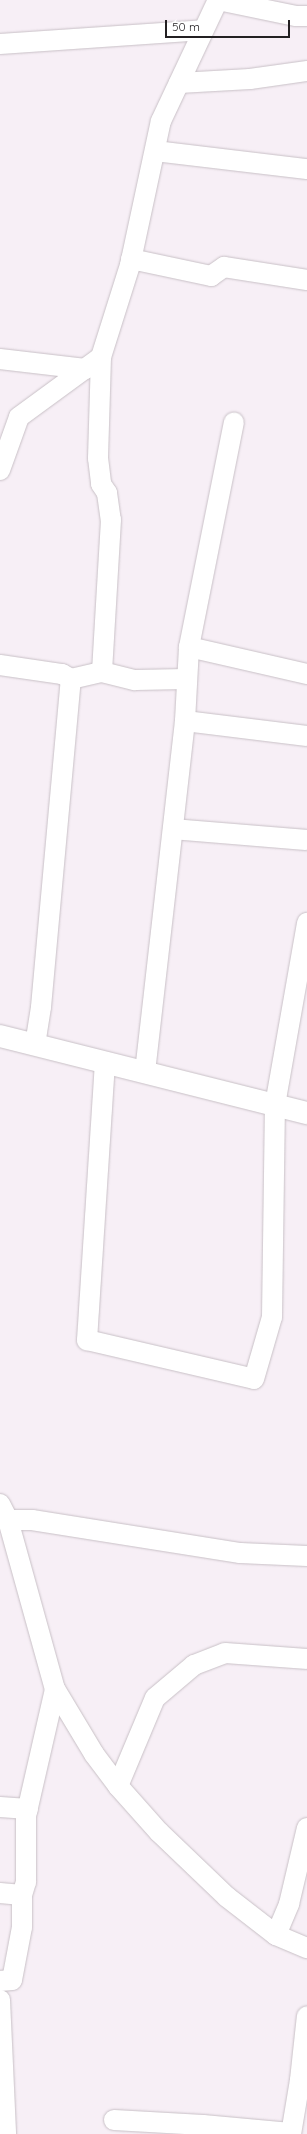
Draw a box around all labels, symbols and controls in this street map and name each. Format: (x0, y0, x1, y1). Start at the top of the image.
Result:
scale bar (167, 12, 292, 38)
text: 50 m (172, 19, 200, 34)

